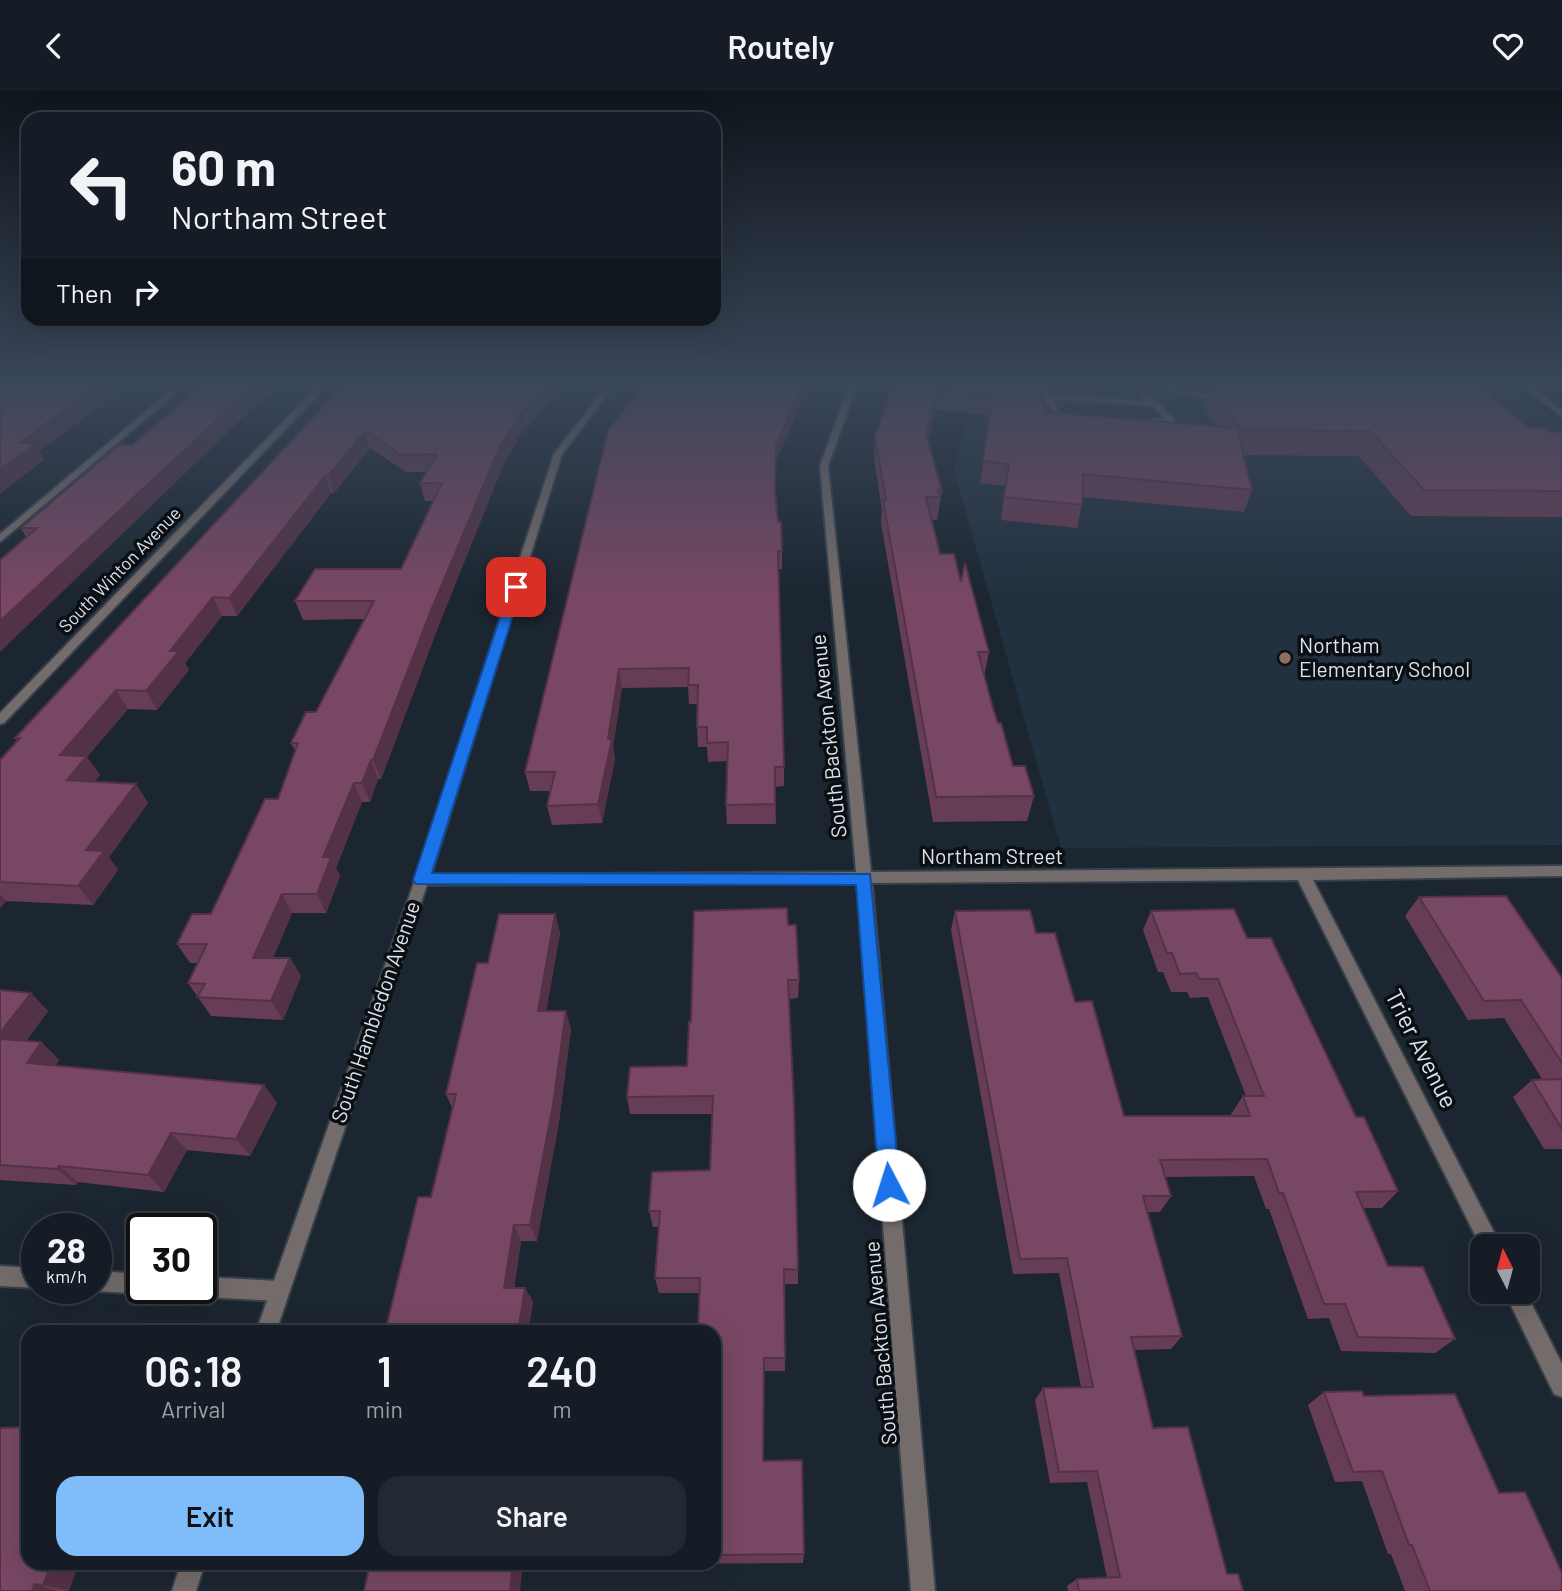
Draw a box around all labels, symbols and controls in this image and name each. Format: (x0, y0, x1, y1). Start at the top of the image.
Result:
icon: back (35, 27, 73, 65)
text: Routely (728, 27, 834, 65)
icon: heart (1489, 27, 1527, 65)
text: 60 m (171, 137, 276, 196)
icon: left (56, 140, 147, 231)
text: Northam Street (171, 197, 388, 235)
icon: right (127, 273, 165, 311)
text: Then (56, 277, 113, 308)
street label: South Winton Avenue (54, 502, 185, 637)
pin (486, 557, 546, 617)
icon: arrive (497, 568, 535, 606)
place label: Northam Elementary School (1299, 632, 1470, 681)
street label: South Backton Avenue (804, 633, 851, 839)
marker: Northam Elementary School (1277, 650, 1293, 666)
street label: Northam Street (921, 843, 1063, 868)
street label: South Hambledon Avenue (325, 897, 424, 1126)
street label: Trier Avenue (1380, 984, 1465, 1113)
position arrow (852, 1148, 926, 1222)
speed limit sign: 30 (126, 1213, 217, 1304)
text: 28 (47, 1228, 86, 1270)
north arrow (1470, 1234, 1540, 1304)
map controls (1470, 1234, 1540, 1304)
street label: South Backton Avenue (858, 1240, 901, 1446)
text: km/h (46, 1265, 87, 1287)
text: 06:18 (144, 1345, 242, 1395)
text: 1 (377, 1345, 392, 1395)
text: 240 (526, 1345, 598, 1395)
text: Arrival (161, 1395, 225, 1423)
text: min (366, 1395, 403, 1423)
text: m (552, 1395, 571, 1423)
button: Exit (56, 1476, 364, 1556)
button: Share (378, 1476, 686, 1556)

